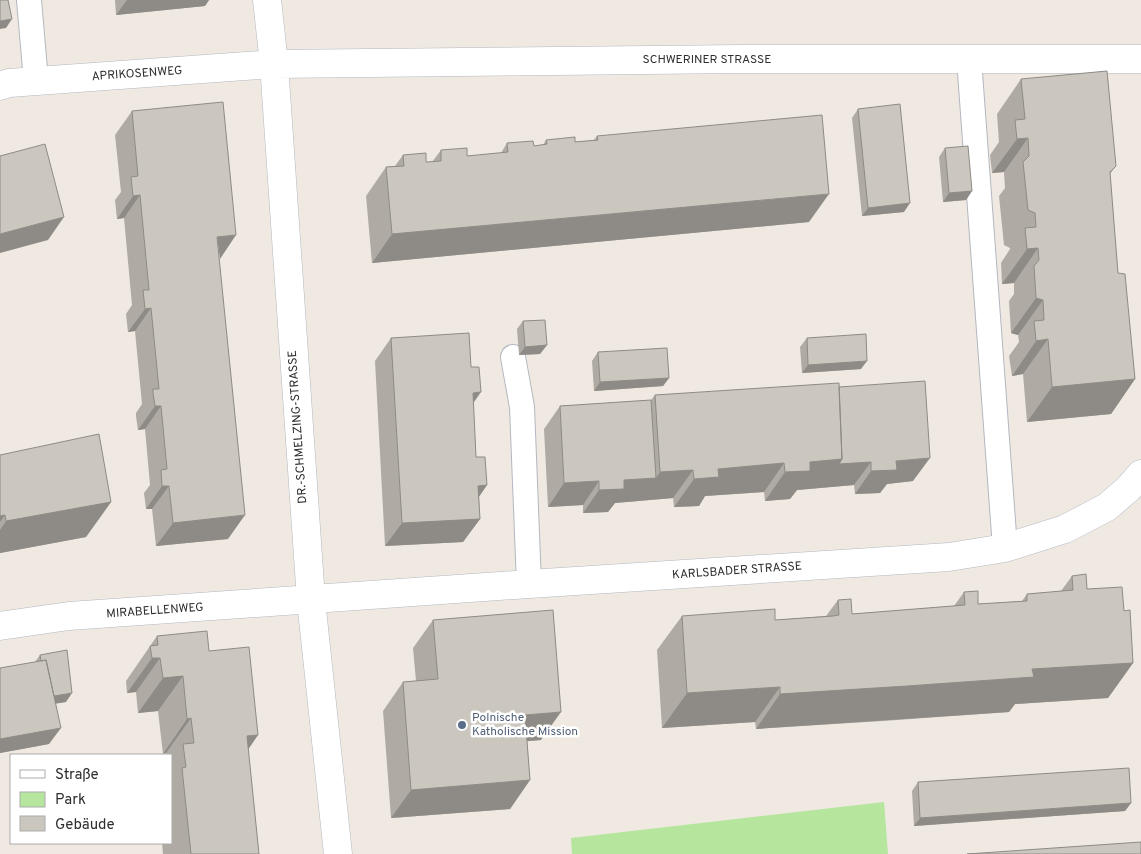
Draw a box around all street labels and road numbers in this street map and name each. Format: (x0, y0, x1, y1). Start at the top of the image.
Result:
street label: SCHWERINER STRASSE (643, 52, 771, 68)
street label: APRIKOSENWEG (91, 63, 183, 85)
street label: DR.-SCHMELZING-STRASSE (285, 350, 311, 504)
street label: KARLSBADER STRASSE (672, 558, 802, 584)
street label: MIRABELLENWEG (106, 600, 204, 622)

